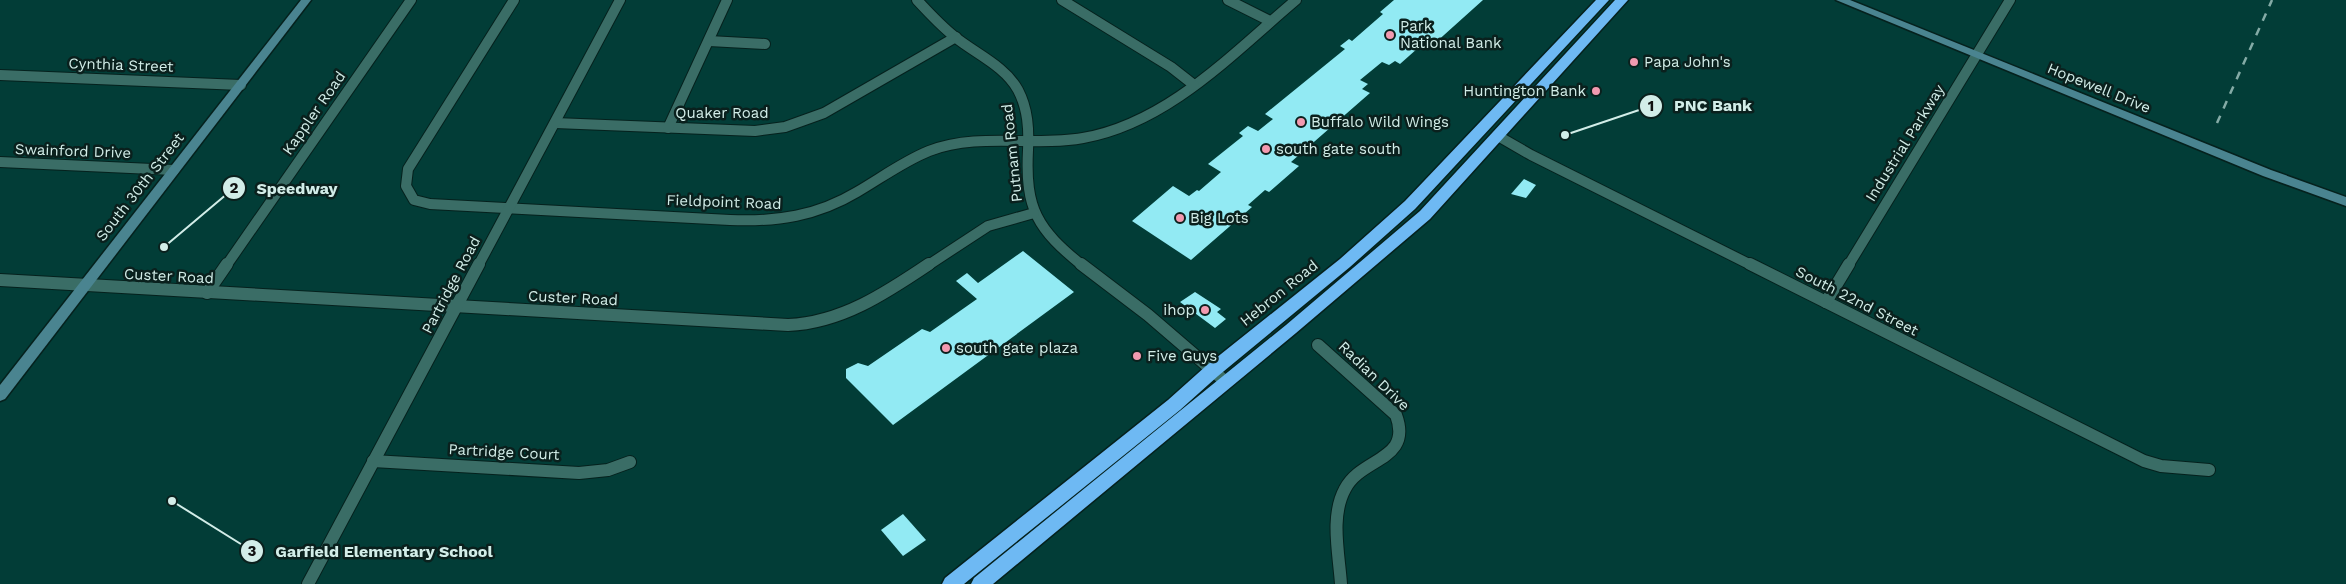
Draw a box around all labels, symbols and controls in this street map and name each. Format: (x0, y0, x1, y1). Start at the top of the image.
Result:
place label: Park National Bank (1400, 17, 1502, 52)
marker: Park National Bank (1384, 29, 1396, 41)
place label: Papa John's (1644, 53, 1731, 71)
street label: Cynthia Street (68, 54, 175, 76)
marker: Papa John's (1628, 56, 1640, 68)
street label: Hopewell Drive (2045, 59, 2153, 117)
street label: Kappler Road (279, 68, 349, 158)
street label: Industrial Parkway (1862, 81, 1948, 205)
place label: Huntington Bank (1463, 82, 1586, 100)
marker: Huntington Bank (1590, 85, 1602, 97)
callout: PNC Bank (1639, 90, 1762, 121)
text: PNC Bank (1674, 96, 1752, 115)
text: 1 (1648, 97, 1654, 115)
street label: Putnam Road (998, 103, 1026, 203)
street label: Quaker Road (675, 104, 769, 122)
place label: Buffalo Wild Wings (1311, 113, 1449, 131)
marker: Buffalo Wild Wings (1295, 116, 1307, 128)
street label: South 30th Street (92, 129, 188, 245)
street label: Swainford Drive (15, 140, 131, 162)
place label: south gate south (1276, 140, 1401, 158)
marker: south gate south (1260, 143, 1272, 155)
callout: Speedway (222, 172, 348, 203)
text: 2 (230, 179, 239, 197)
text: Speedway (257, 179, 338, 198)
street label: Fieldpoint Road (666, 191, 782, 213)
place label: Big Lots (1190, 209, 1249, 227)
marker: Big Lots (1174, 212, 1186, 224)
street label: Partridge Road (418, 233, 484, 337)
street label: Hebron Road (1236, 256, 1322, 330)
street label: South 22nd Street (1793, 262, 1922, 340)
street label: Custer Road (124, 265, 214, 287)
street label: Custer Road (528, 287, 618, 309)
place label: ihop (1163, 301, 1195, 319)
marker: ihop (1199, 304, 1211, 316)
street label: Radian Drive (1335, 338, 1413, 414)
place label: south gate plaza (956, 339, 1079, 357)
marker: south gate plaza (940, 342, 952, 354)
place label: Five Guys (1147, 347, 1217, 365)
marker: Five Guys (1131, 350, 1143, 362)
street label: Partridge Court (448, 440, 561, 464)
callout: Garfield Elementary School (240, 536, 503, 567)
text: 3 (248, 542, 257, 560)
text: Garfield Elementary School (275, 542, 493, 561)

